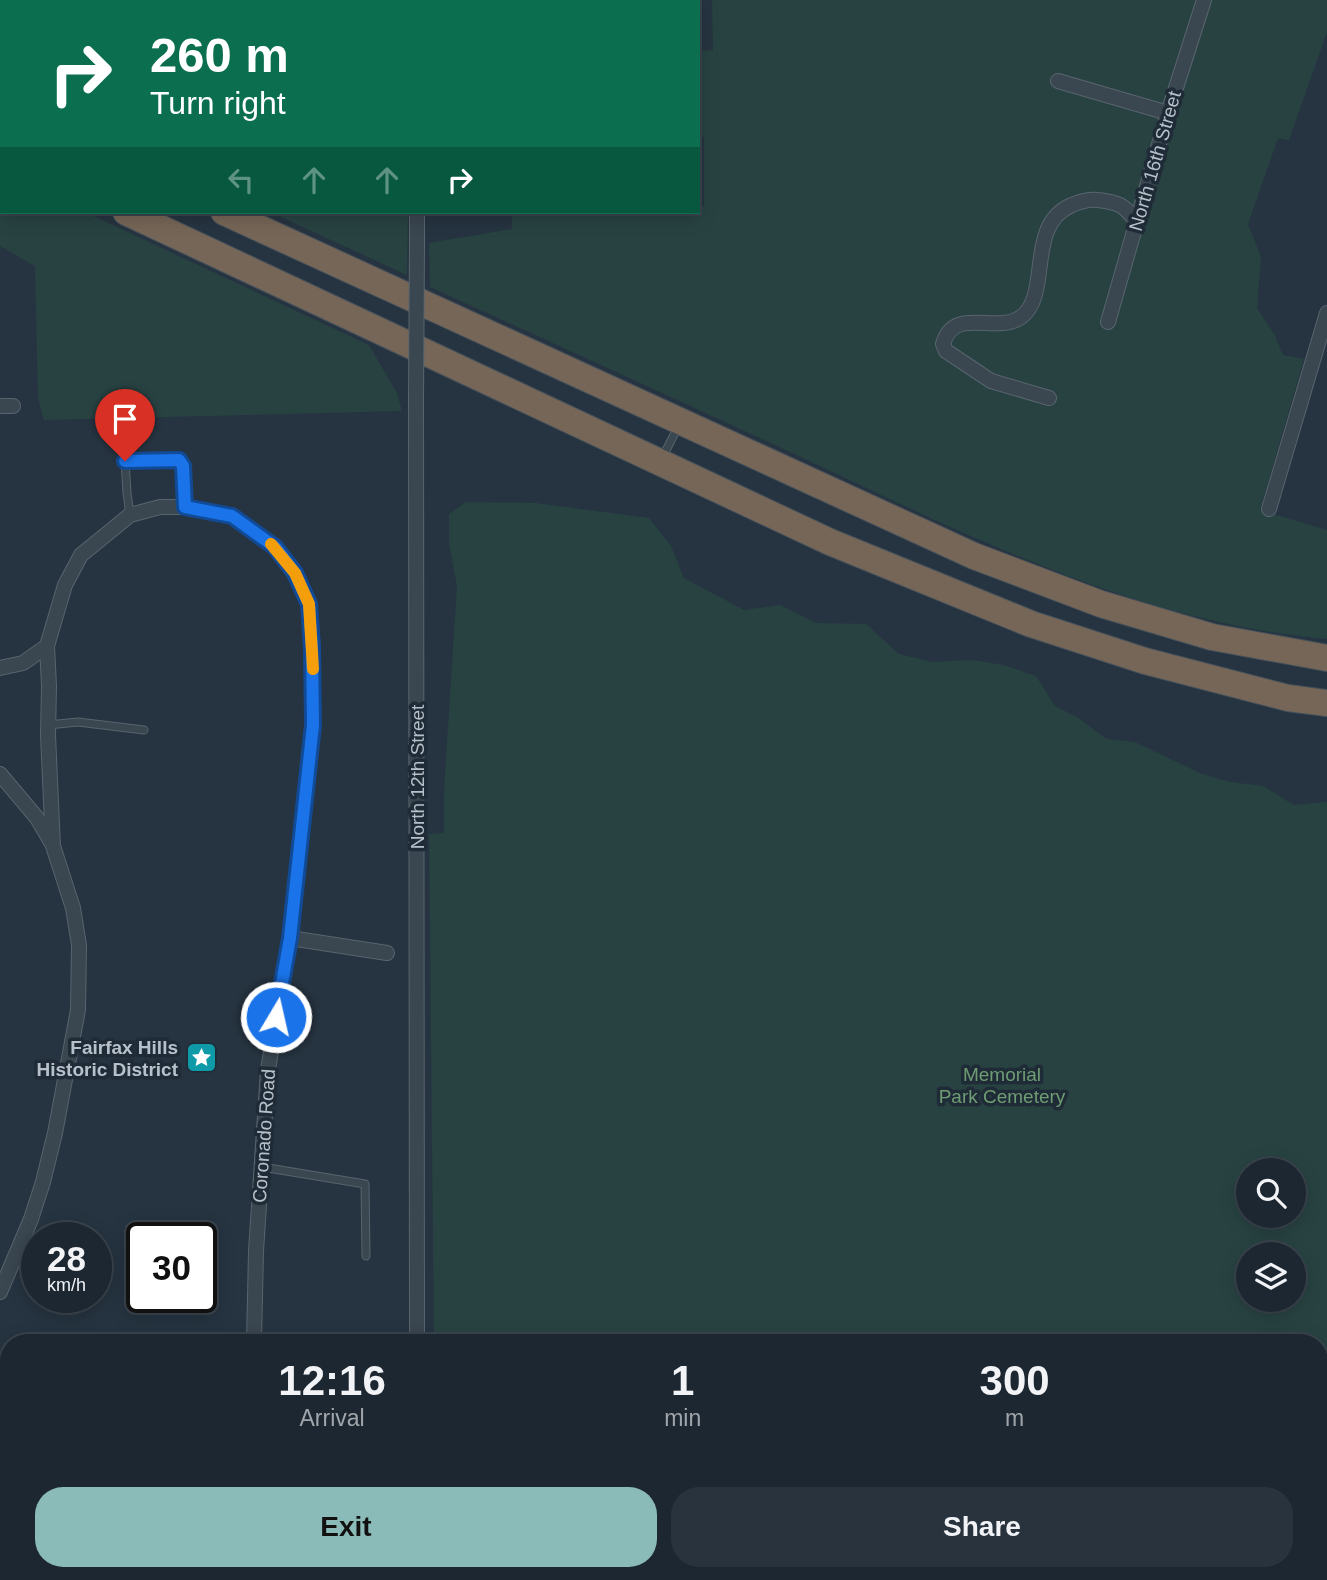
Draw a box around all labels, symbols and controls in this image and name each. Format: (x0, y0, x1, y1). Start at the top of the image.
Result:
icon: right (35, 28, 126, 119)
text: 260 m (150, 28, 289, 82)
text: Turn right (150, 85, 286, 121)
street label: North 16th Street (1125, 88, 1185, 233)
icon: left (222, 161, 260, 199)
icon: ahead (295, 161, 333, 199)
icon: ahead (368, 161, 406, 199)
icon: right (441, 161, 479, 199)
pin (95, 389, 155, 461)
icon: arrive (106, 400, 144, 438)
street label: North 12th Street (407, 704, 428, 849)
position arrow (239, 980, 313, 1054)
place label: Fairfax Hills Historic District (37, 1037, 179, 1080)
place icon: Fairfax Hills Historic District (184, 1041, 218, 1075)
park label: Memorial Park Cemetery (939, 1064, 1066, 1107)
street label: Coronado Road (249, 1068, 279, 1204)
map controls (1236, 1158, 1306, 1312)
button: search (1236, 1158, 1306, 1228)
speed limit sign: 30 (126, 1222, 217, 1313)
text: 28 (47, 1239, 86, 1278)
button: layers (1236, 1242, 1306, 1312)
text: km/h (47, 1275, 86, 1295)
text: 12:16 (278, 1357, 386, 1404)
text: 1 (671, 1357, 694, 1404)
text: 300 (980, 1357, 1050, 1404)
text: Arrival (299, 1405, 365, 1431)
text: min (664, 1405, 701, 1431)
text: m (1005, 1405, 1024, 1431)
button: Exit (35, 1487, 657, 1567)
button: Share (671, 1487, 1293, 1567)

